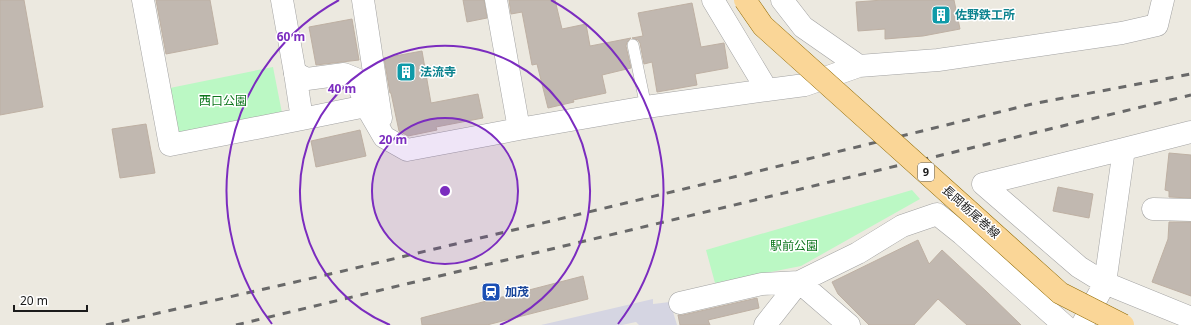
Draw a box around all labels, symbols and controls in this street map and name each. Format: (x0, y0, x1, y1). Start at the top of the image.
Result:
building icon: 佐野鉄工所 (930, 4, 952, 26)
place label: 佐野鉄工所 (955, 6, 1015, 23)
text: 60 m (277, 28, 305, 45)
building icon: 法流寺 (395, 61, 417, 83)
place label: 法流寺 (420, 63, 456, 80)
text: 40 m (328, 80, 356, 97)
park label: 西口公園 (199, 92, 247, 109)
text: 20 m (379, 131, 407, 148)
road number: 9 (918, 163, 934, 181)
street label: 長岡栃尾巻線 (939, 181, 1004, 242)
centre of rings (438, 184, 452, 198)
park label: 駅前公園 (770, 237, 818, 254)
station icon: 加茂 (480, 281, 502, 303)
place label: 加茂 (505, 283, 529, 300)
scale bar (14, 287, 87, 313)
text: 20 m (20, 292, 48, 309)

